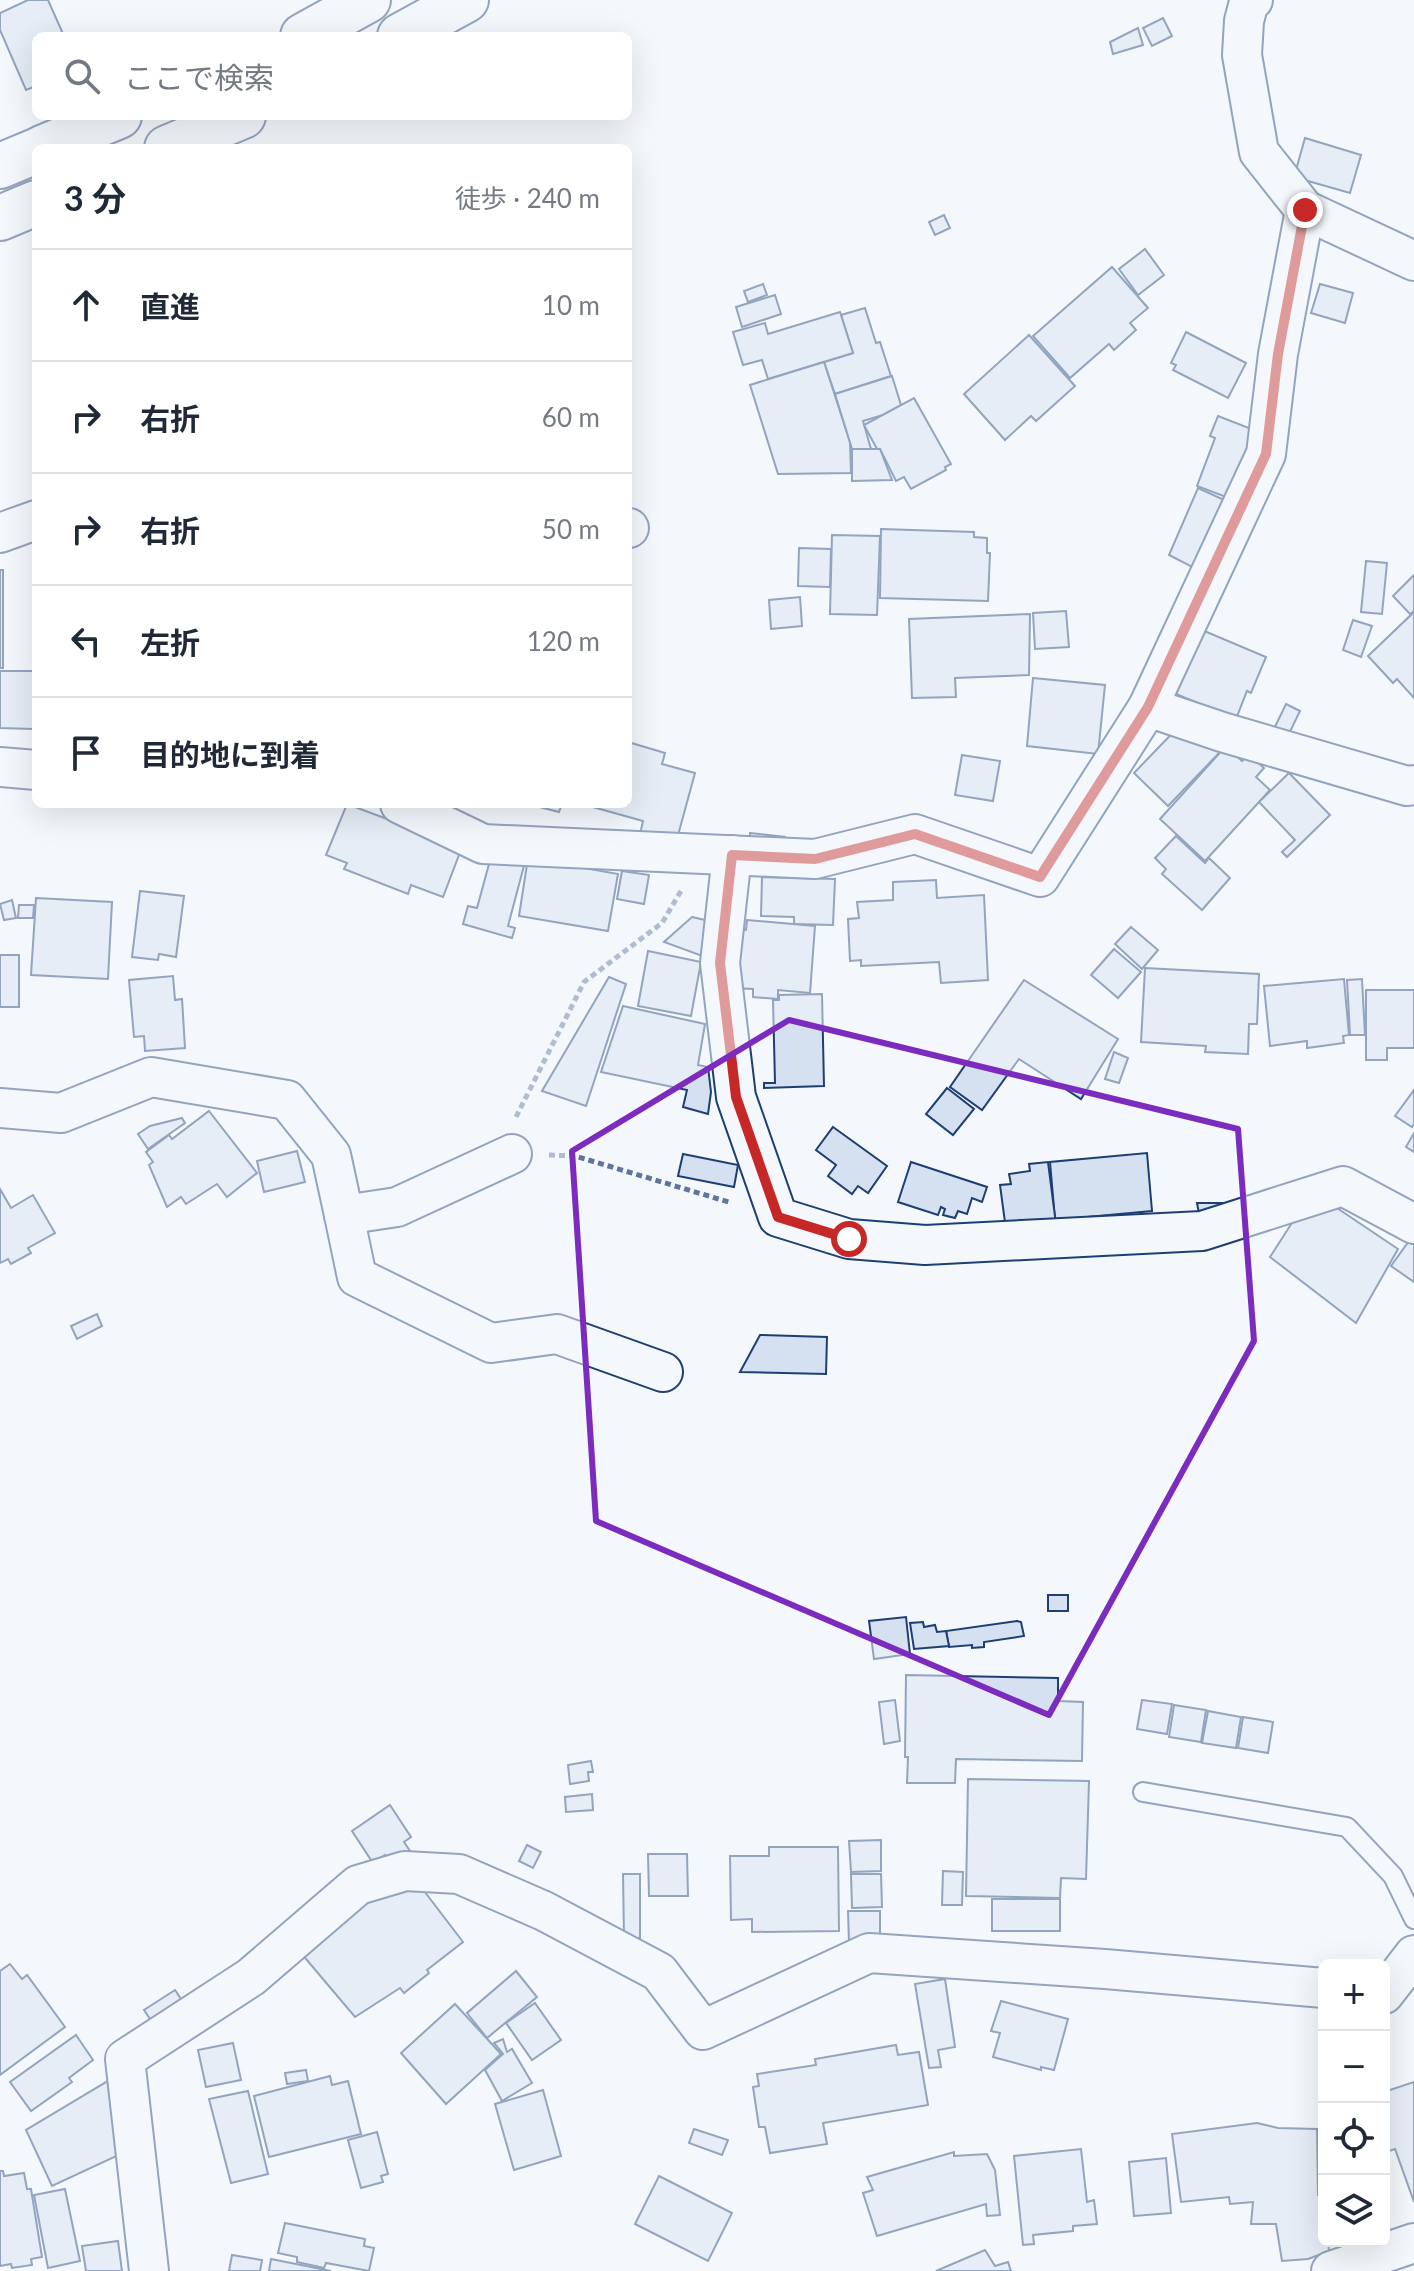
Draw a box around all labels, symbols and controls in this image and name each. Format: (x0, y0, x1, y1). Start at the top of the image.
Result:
search box (32, 32, 632, 120)
icon: search (60, 54, 104, 98)
text: ここで検索 (124, 59, 274, 95)
text: 3 分 (64, 177, 126, 218)
text: 徒歩 · 240 m (455, 182, 600, 214)
route end (1287, 192, 1323, 228)
icon: ahead (64, 283, 108, 327)
text: 直進 (140, 288, 200, 324)
text: 10 m (542, 289, 600, 321)
icon: right (64, 395, 108, 439)
text: 右折 (140, 400, 200, 436)
text: 60 m (542, 401, 600, 433)
icon: right (64, 507, 108, 551)
text: 右折 (140, 512, 200, 548)
text: 50 m (542, 513, 600, 545)
icon: left (64, 619, 108, 663)
text: 左折 (140, 624, 200, 660)
text: 120 m (527, 625, 600, 657)
icon: arrive (64, 731, 108, 775)
text: 目的地に到着 (140, 736, 320, 772)
route start (831, 1221, 867, 1257)
map controls (1318, 1959, 1390, 2247)
button: + (1318, 1959, 1390, 2031)
button: − (1318, 2031, 1390, 2103)
button: locate (1318, 2103, 1390, 2175)
button: layers (1318, 2175, 1390, 2247)

